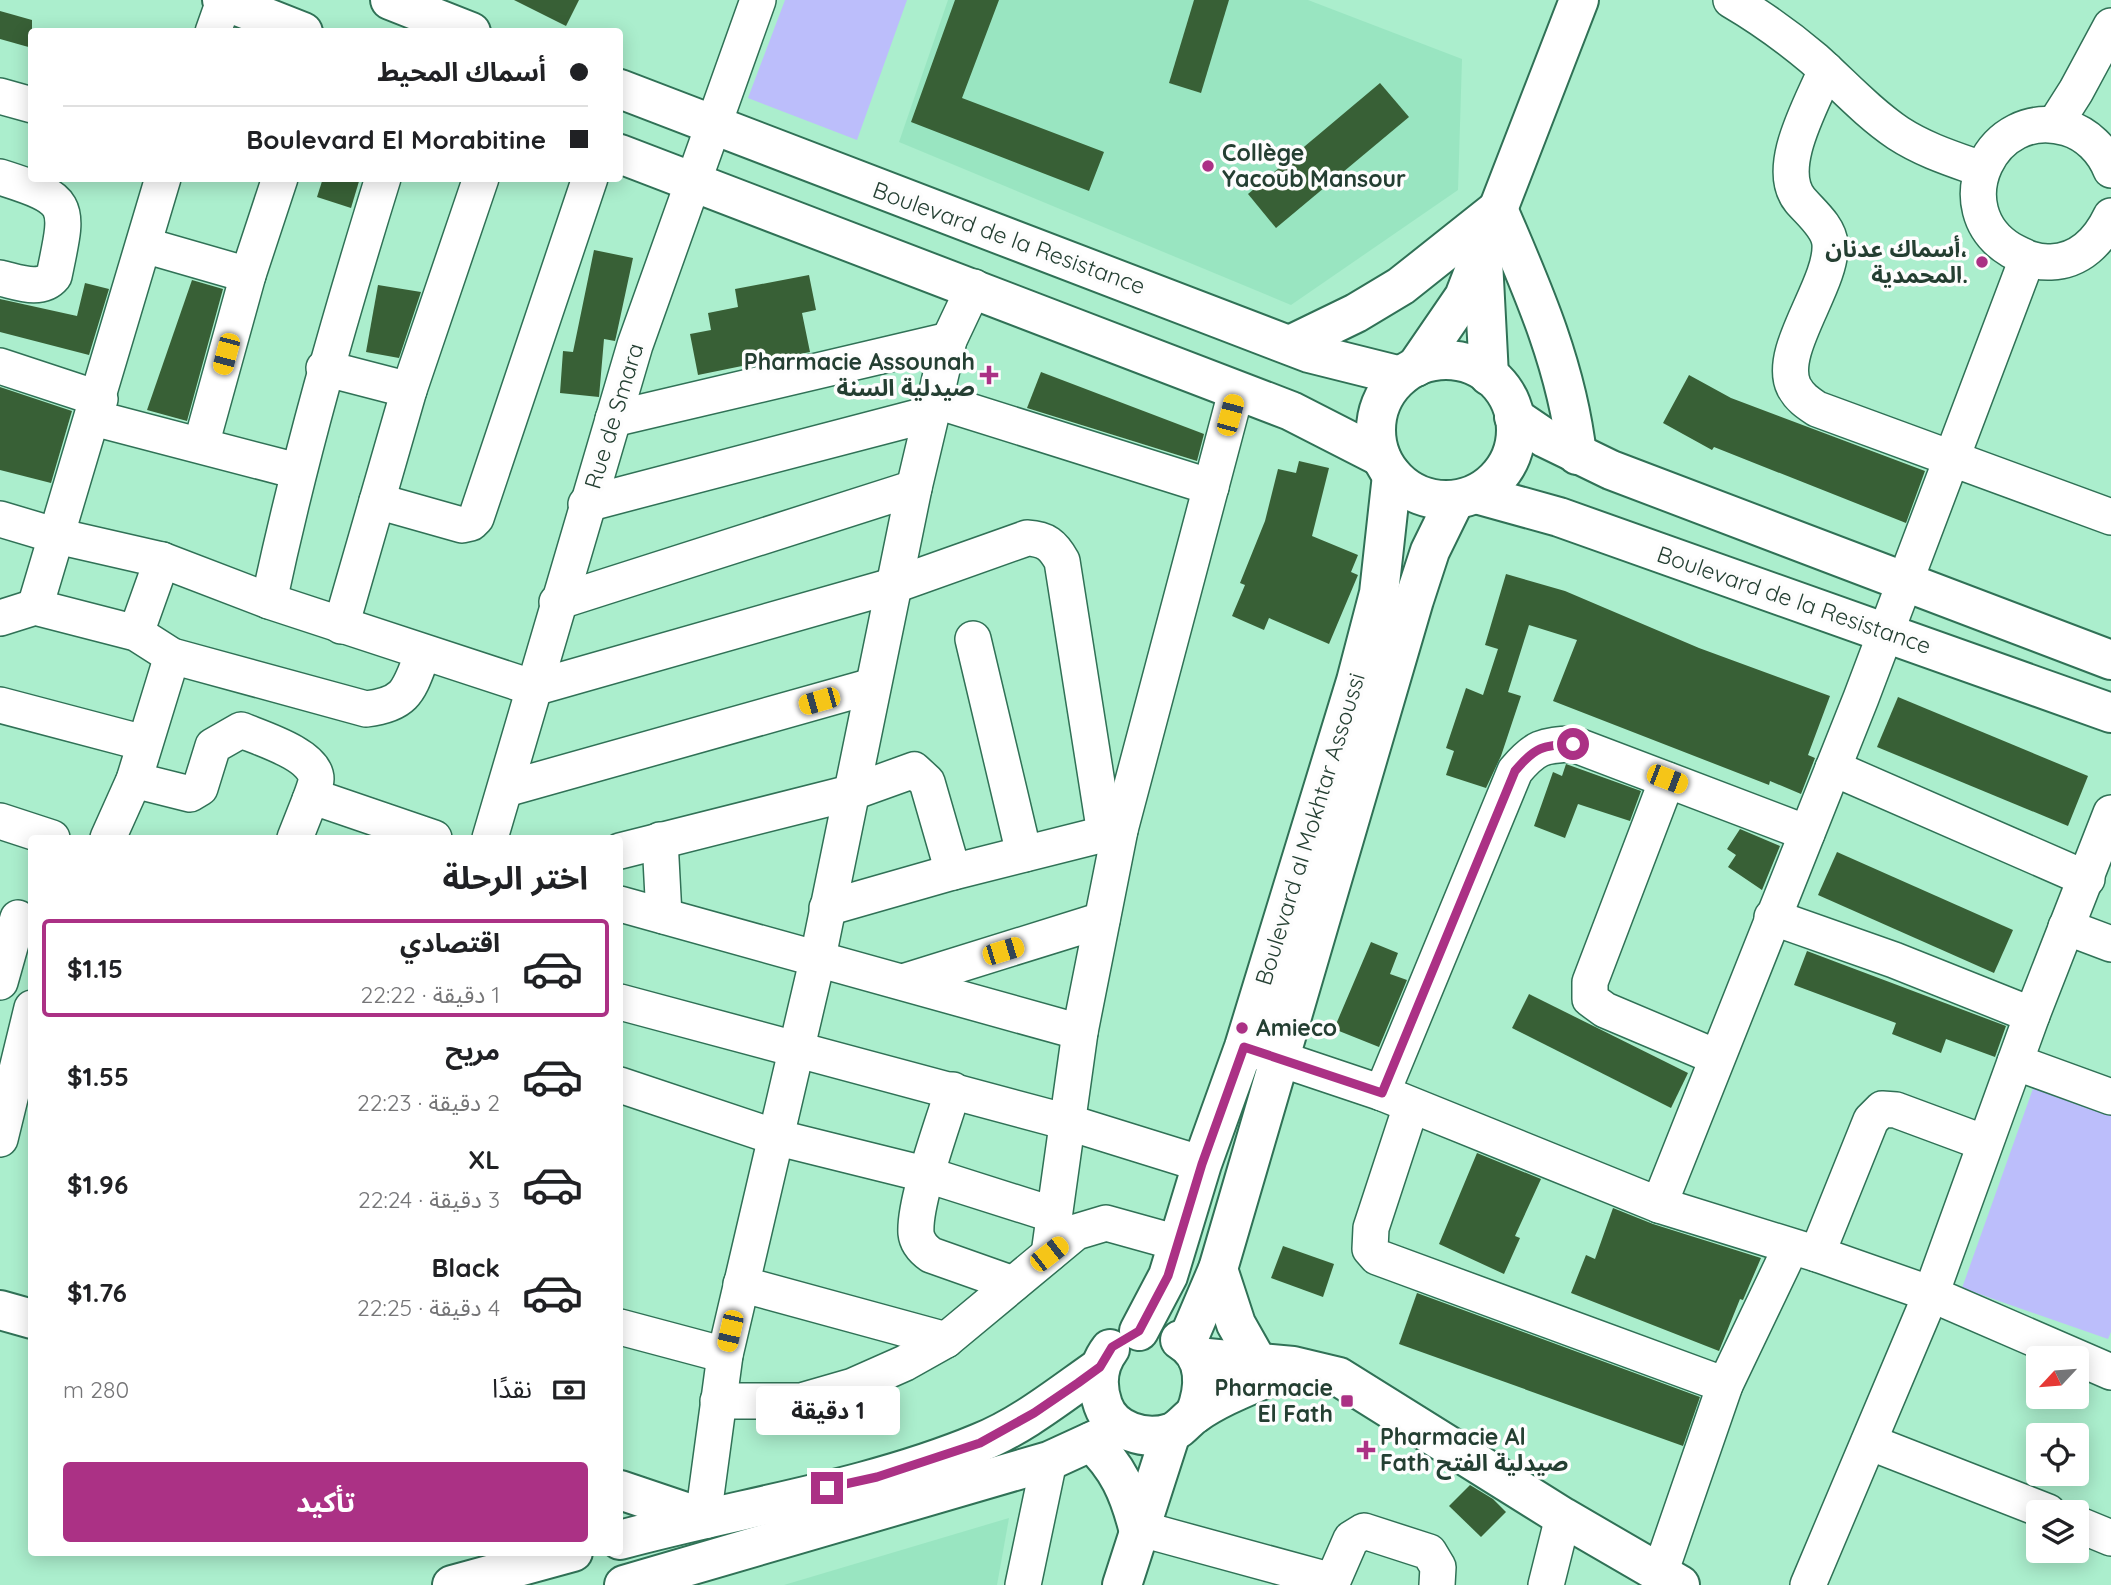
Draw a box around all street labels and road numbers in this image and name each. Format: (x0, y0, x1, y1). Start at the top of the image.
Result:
street label: Boulevard de la Resistance (869, 175, 1149, 300)
street label: Rue de Smara (578, 339, 649, 492)
street label: Boulevard de la Resistance (1653, 539, 1935, 660)
street label: Boulevard al Mokhtar Assoussi (1248, 669, 1371, 988)

